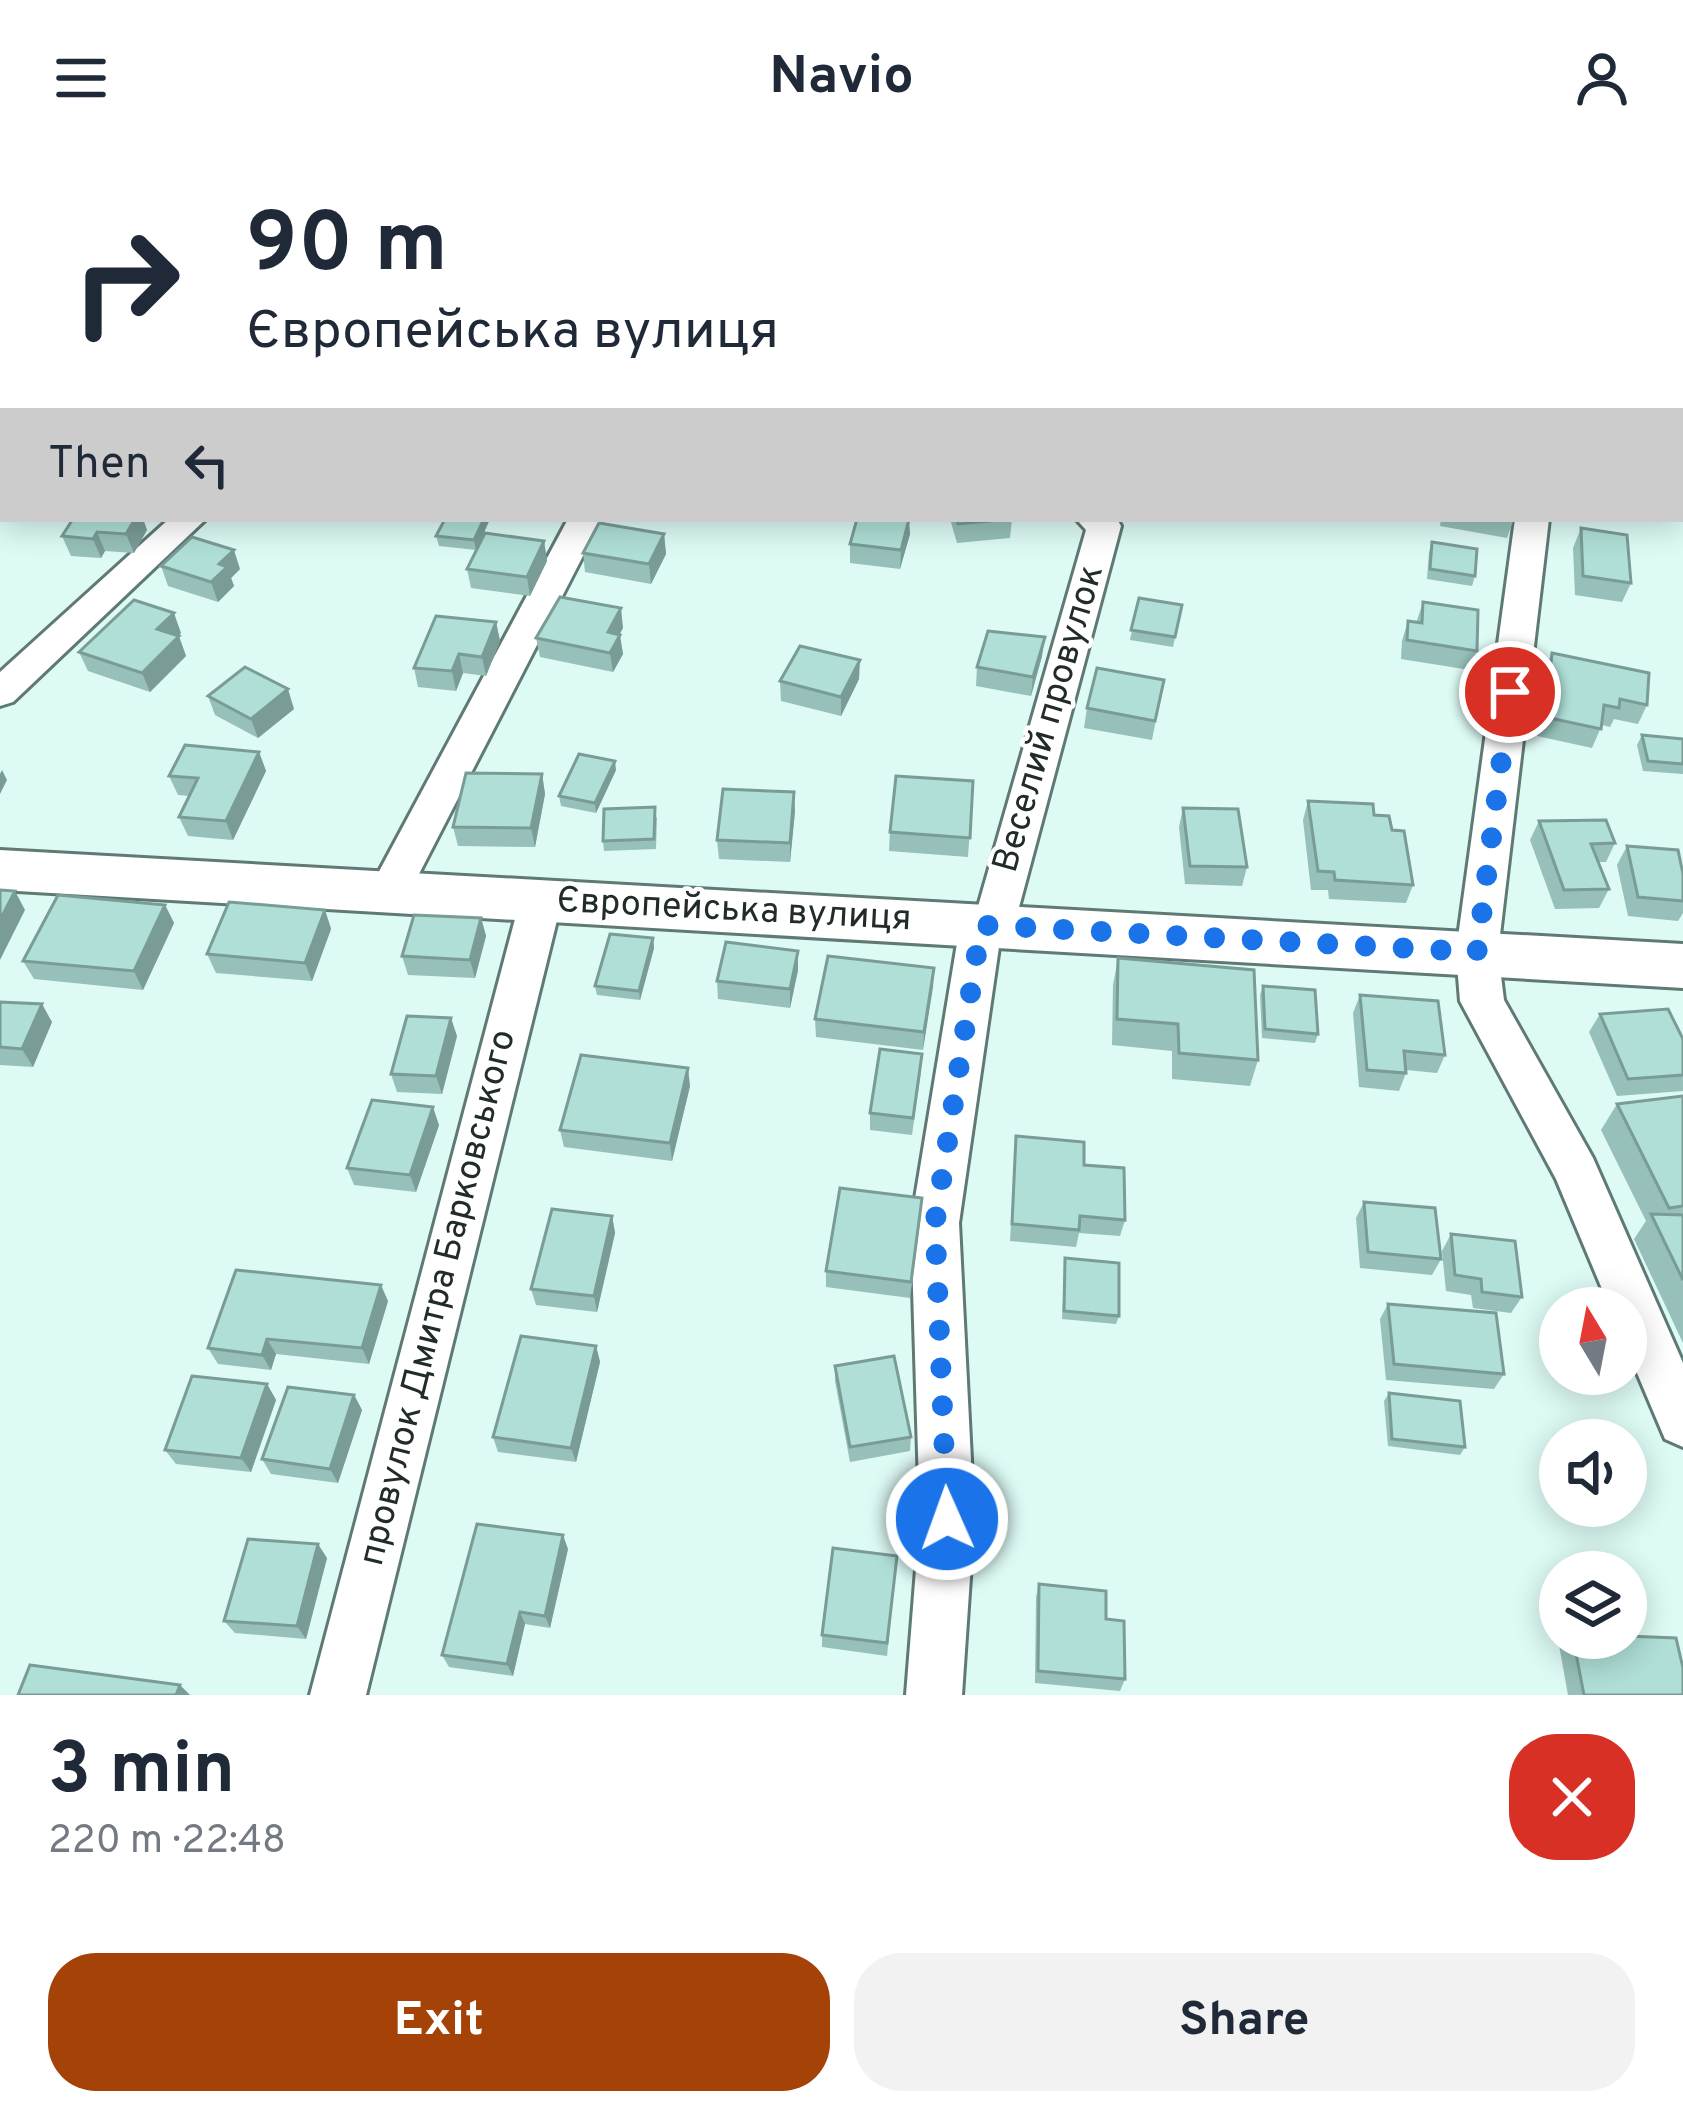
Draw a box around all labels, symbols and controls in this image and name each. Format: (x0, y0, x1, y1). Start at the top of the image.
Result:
text: Navio (769, 44, 914, 113)
icon: menu (48, 45, 114, 111)
icon: person (1569, 45, 1635, 111)
text: 90 m (246, 195, 448, 301)
icon: right (48, 204, 204, 360)
text: Європейська вулиця (246, 299, 779, 368)
icon: left (174, 432, 240, 498)
text: Then (48, 437, 150, 494)
street label: Веселий провулок (984, 560, 1116, 878)
pin (1459, 641, 1561, 743)
icon: arrive (1477, 659, 1543, 725)
street label: Європейська вулиця (555, 879, 913, 943)
street label: провулок Дмитра Барковського (350, 1025, 528, 1571)
north arrow (1539, 1287, 1647, 1395)
map controls (1539, 1287, 1647, 1659)
button: sound (1539, 1419, 1647, 1527)
position arrow (884, 1456, 1010, 1582)
button: layers (1539, 1551, 1647, 1659)
text: 3 min (48, 1727, 235, 1819)
button: close (1509, 1734, 1635, 1860)
text: 220 m · 22:48 (48, 1818, 286, 1867)
button: Exit (48, 1953, 830, 2091)
button: Share (854, 1953, 1635, 2091)

